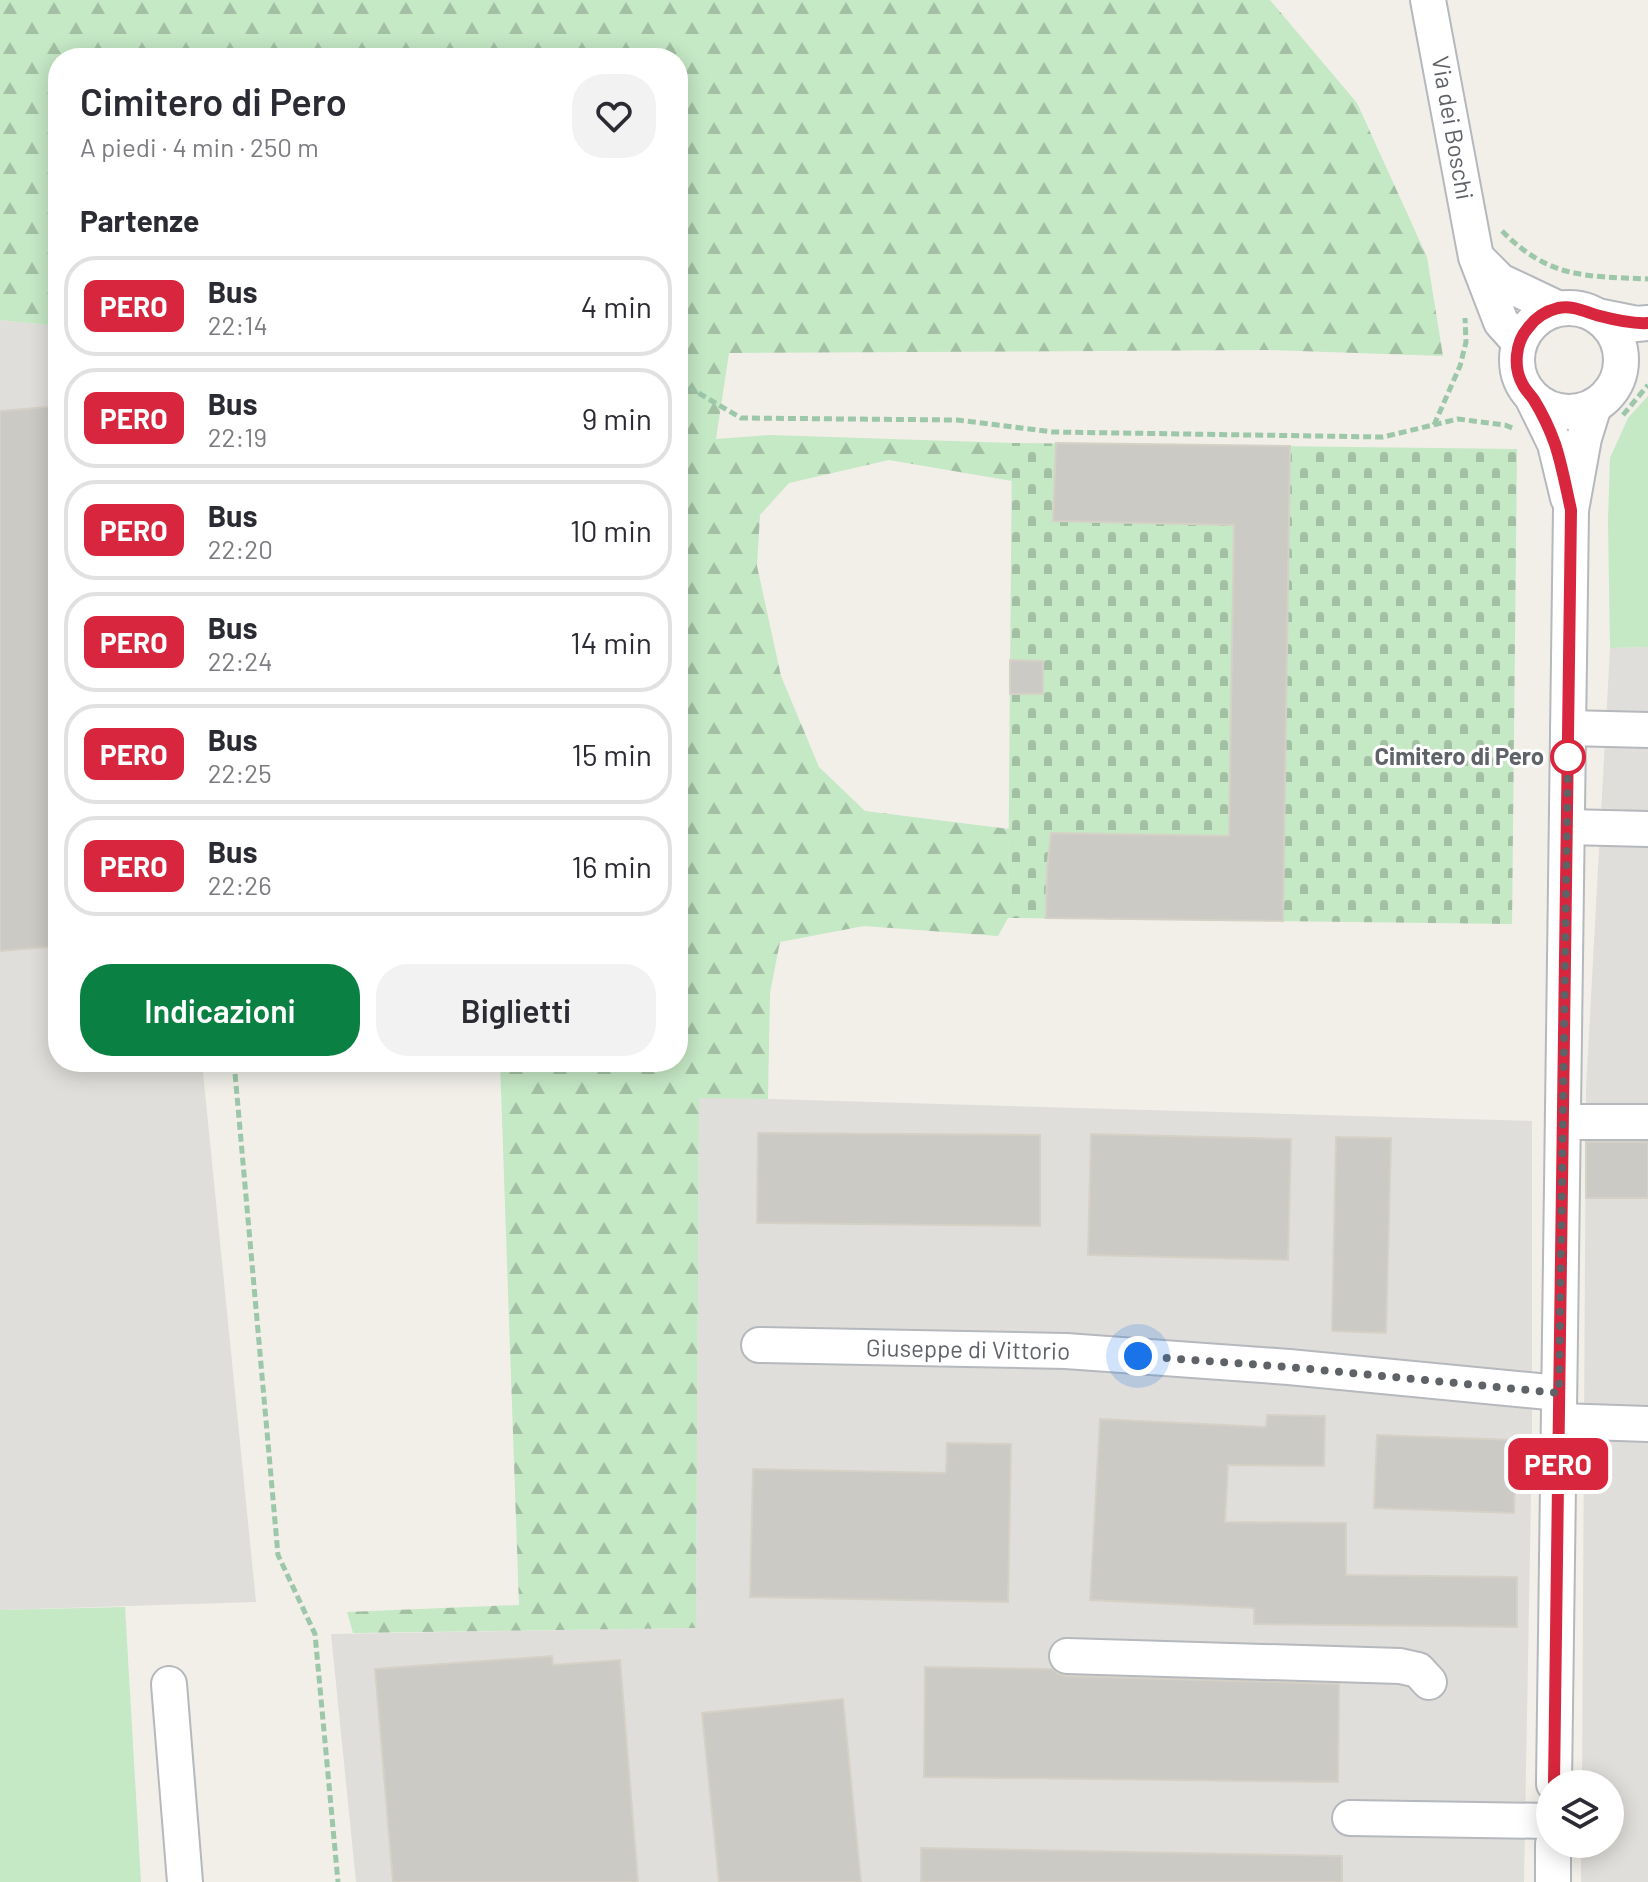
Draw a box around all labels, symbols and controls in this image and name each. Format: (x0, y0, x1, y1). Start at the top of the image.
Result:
street label: Via dei Boschi (1427, 54, 1480, 202)
button: heart (572, 74, 656, 158)
text: Cimitero di Pero (80, 78, 347, 124)
text: A piedi · 4 min · 250 m (80, 131, 319, 162)
text: Partenze (80, 202, 199, 238)
text: Bus (208, 273, 258, 309)
text: 4 min (581, 288, 652, 324)
text: PERO (100, 289, 168, 323)
text: 22:14 (208, 309, 268, 340)
text: Bus (208, 385, 258, 421)
text: 9 min (582, 400, 652, 436)
text: PERO (100, 401, 168, 435)
text: 22:19 (208, 421, 267, 452)
text: Bus (208, 497, 258, 533)
text: 10 min (570, 512, 652, 548)
text: PERO (100, 513, 168, 547)
text: 22:20 (208, 533, 273, 564)
text: Bus (208, 609, 258, 645)
text: 14 min (570, 624, 652, 660)
text: PERO (100, 625, 168, 659)
text: 22:24 (208, 645, 273, 676)
text: Bus (208, 721, 258, 757)
text: 15 min (571, 736, 652, 772)
text: PERO (100, 737, 168, 771)
marker: Cimitero di Pero (1551, 740, 1585, 774)
place label: Cimitero di Pero (1375, 741, 1544, 770)
text: 22:25 (208, 757, 272, 788)
text: Bus (208, 833, 258, 869)
text: 16 min (571, 848, 652, 884)
text: PERO (100, 849, 168, 883)
text: 22:26 (208, 869, 272, 900)
button: Indicazioni (80, 964, 360, 1056)
button: Biglietti (376, 964, 656, 1056)
street label: Giuseppe di Vittorio (866, 1332, 1070, 1365)
your location (1118, 1336, 1158, 1376)
line badge: PERO (1502, 1438, 1614, 1490)
text: PERO (1524, 1447, 1592, 1481)
map controls (1536, 1770, 1624, 1858)
button: layers (1536, 1770, 1624, 1858)

